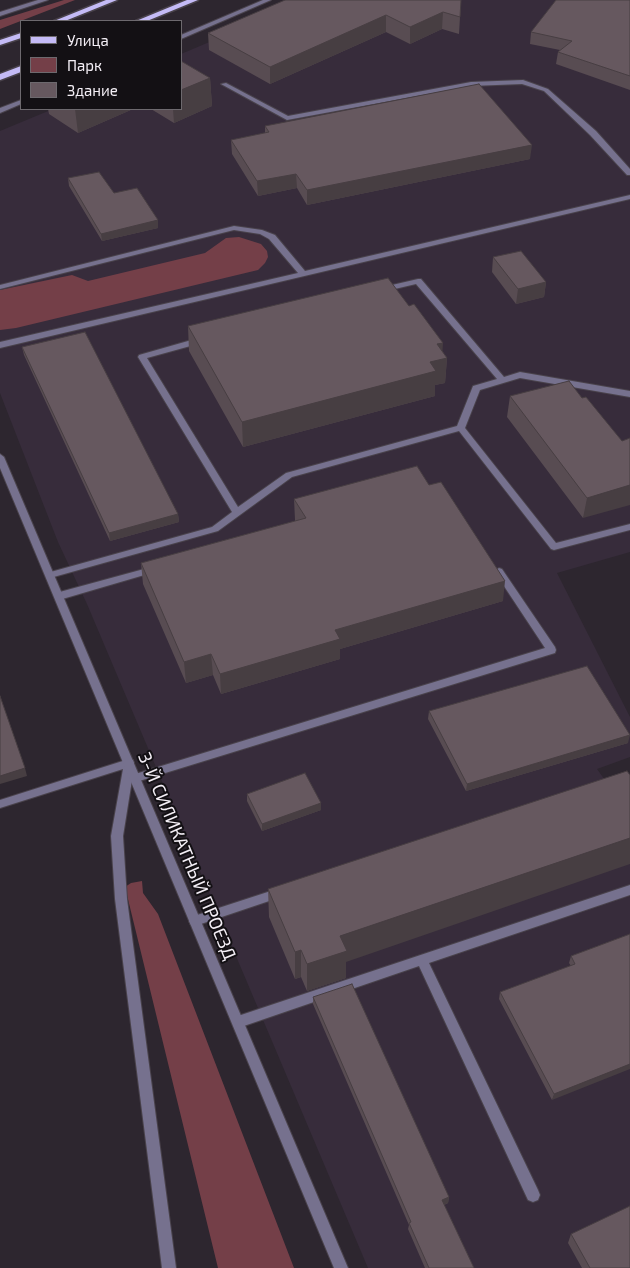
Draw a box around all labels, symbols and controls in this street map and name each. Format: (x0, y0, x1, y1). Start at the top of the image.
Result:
legend (20, 20, 182, 110)
text: Улица (67, 31, 109, 49)
text: Парк (67, 56, 102, 74)
text: Здание (67, 81, 118, 99)
street label: 3-Й СИЛИКАТНЫЙ ПРОЕЗД (133, 749, 241, 963)

